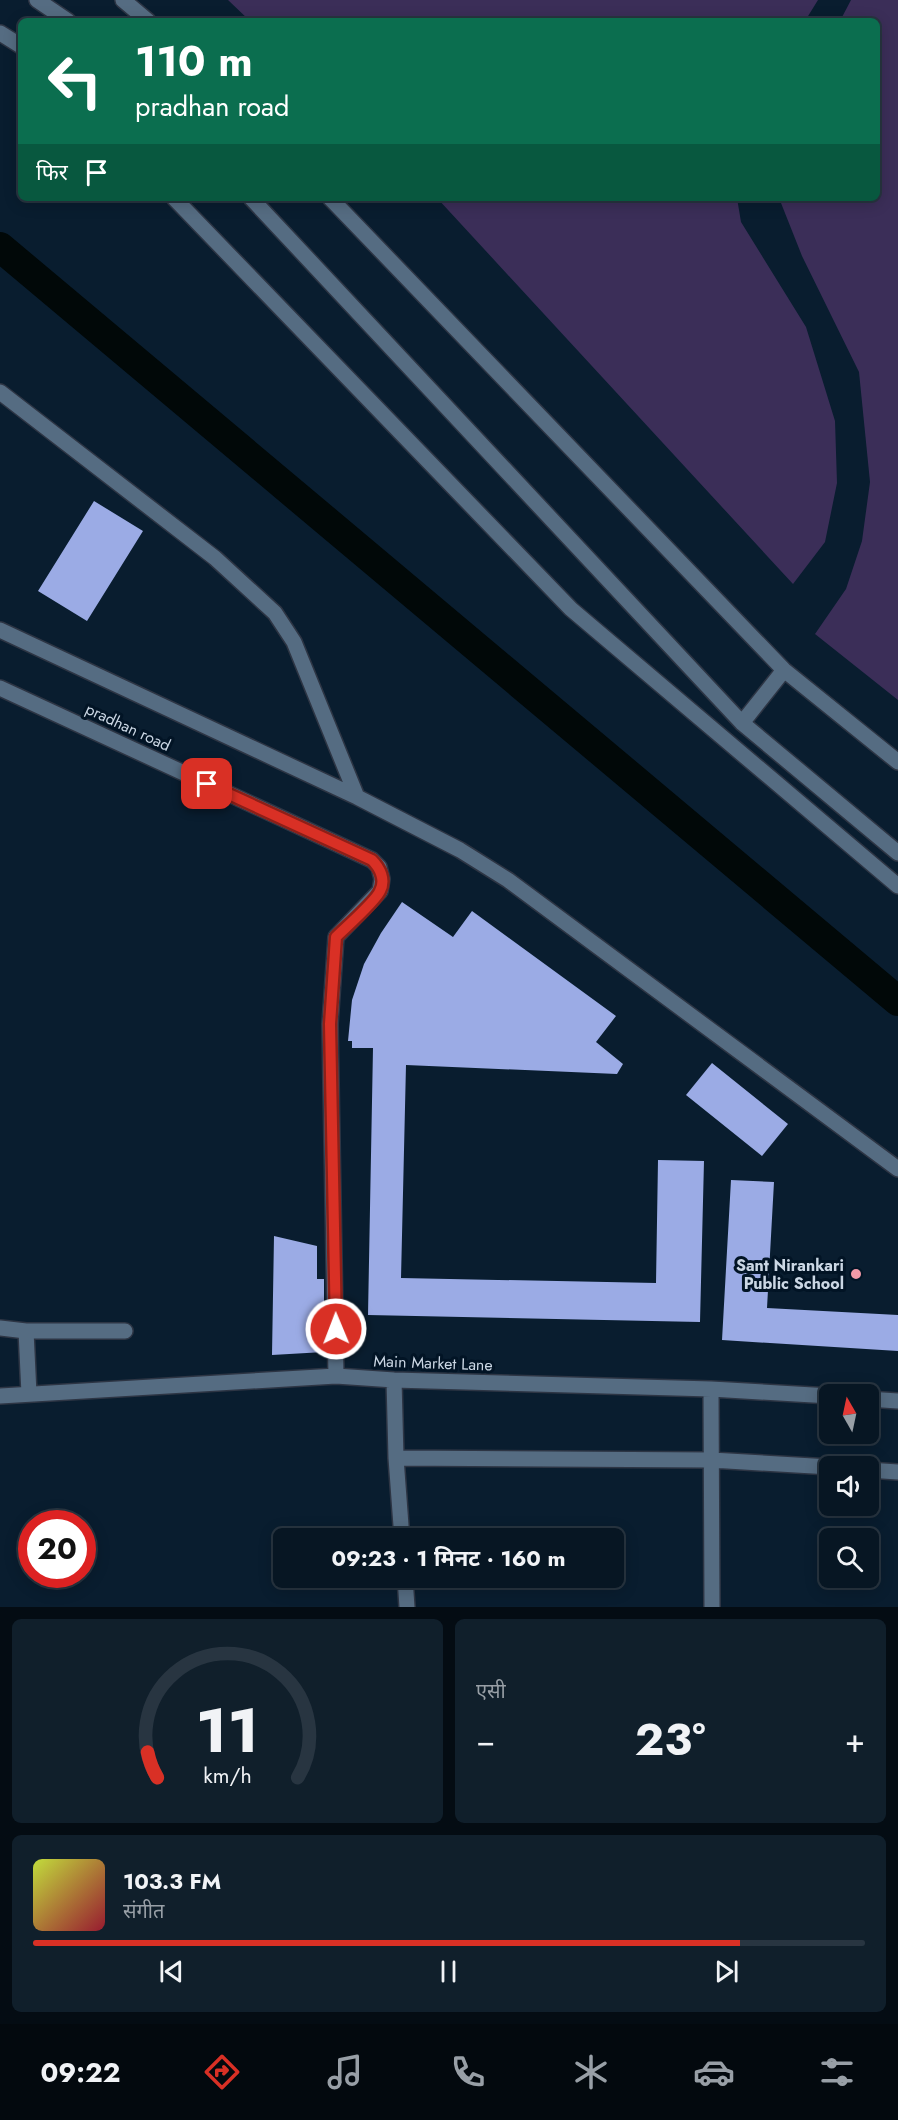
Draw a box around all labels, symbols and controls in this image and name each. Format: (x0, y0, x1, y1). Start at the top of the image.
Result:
text: 110 m (135, 31, 253, 92)
icon: left (36, 42, 114, 120)
text: pradhan road (135, 87, 289, 126)
text: फिर (36, 156, 68, 188)
icon: arrive (80, 156, 113, 189)
street label: pradhan road (82, 697, 174, 757)
pin (181, 758, 232, 809)
icon: arrive (190, 767, 223, 800)
place label: Sant Nirankari Public School (736, 1254, 844, 1295)
marker: Sant Nirankari Public School (849, 1267, 863, 1281)
position arrow (304, 1297, 368, 1361)
street label: Main Market Lane (373, 1349, 493, 1377)
north arrow (819, 1384, 879, 1444)
map controls (819, 1384, 879, 1588)
button: sound (819, 1456, 879, 1516)
speed limit sign: 20 (18, 1510, 96, 1588)
button: search (819, 1528, 879, 1588)
text: 09:23 · 1 मिनट · 160 m (331, 1542, 566, 1574)
text: एसी (476, 1677, 506, 1706)
text: 11 (196, 1685, 259, 1775)
text: 23° (635, 1707, 706, 1772)
text: − (476, 1717, 495, 1764)
text: + (845, 1717, 865, 1764)
text: km/h (203, 1760, 252, 1791)
text: 103.3 FM (123, 1865, 221, 1897)
text: संगीत (123, 1897, 164, 1926)
icon: previous (155, 1955, 188, 1988)
icon: pause (432, 1955, 465, 1988)
icon: next (710, 1955, 743, 1988)
icon: directions (201, 2051, 243, 2093)
icon: music (324, 2051, 366, 2093)
icon: phone (447, 2051, 489, 2093)
icon: climate (570, 2051, 612, 2093)
icon: car (693, 2051, 735, 2093)
icon: filters (816, 2051, 858, 2093)
text: 09:22 (40, 2053, 120, 2092)

